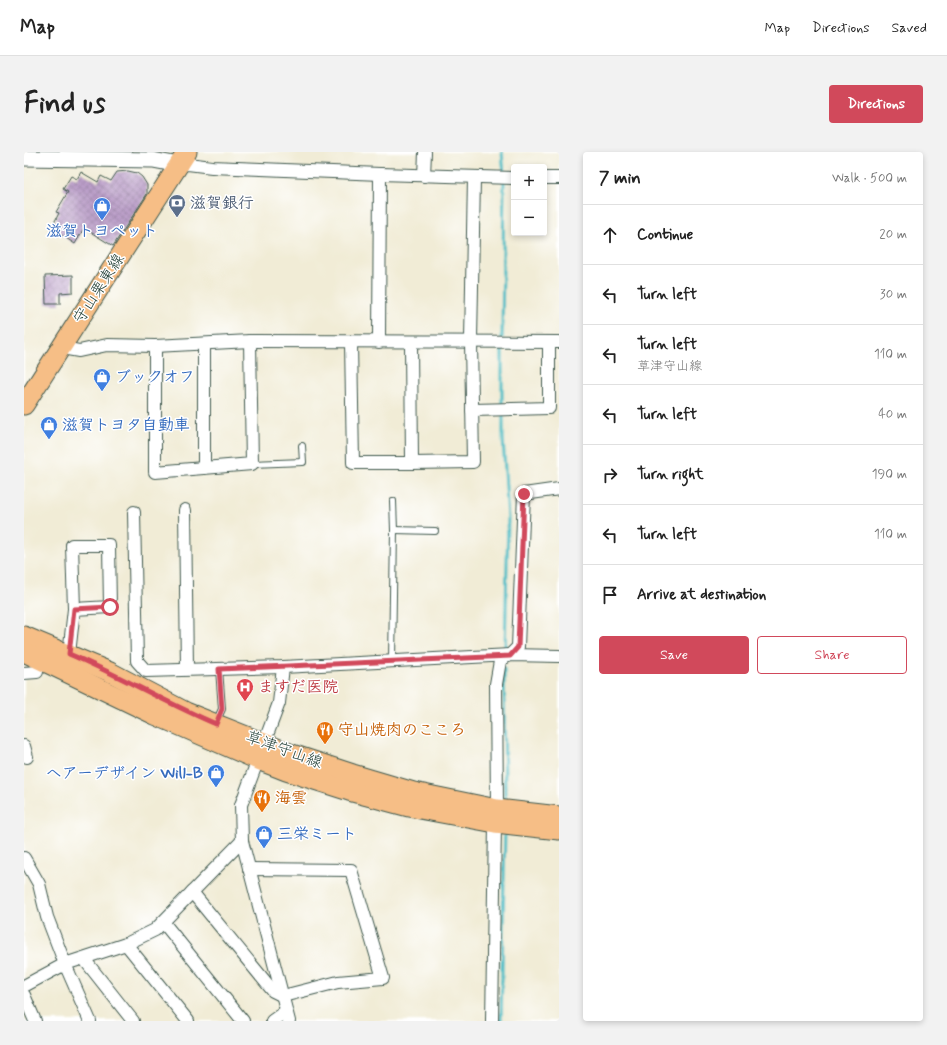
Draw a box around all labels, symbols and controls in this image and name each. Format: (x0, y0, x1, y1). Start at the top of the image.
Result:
text: Map (20, 15, 55, 40)
text: Map (764, 19, 790, 37)
text: Directions (812, 19, 870, 37)
text: Saved (892, 19, 927, 37)
button: Directions (829, 85, 923, 123)
text: Find us (24, 86, 105, 123)
map controls (511, 164, 547, 236)
button: + (511, 164, 547, 200)
text: 7 min (599, 167, 641, 189)
text: Walk · 500 m (832, 170, 907, 187)
bank icon: 滋賀銀行 (167, 193, 187, 218)
place label: 滋賀銀行 (190, 193, 254, 214)
shop icon: 滋賀トヨペット (92, 196, 112, 221)
button: − (511, 200, 547, 236)
place label: 滋賀トヨペット (46, 221, 158, 242)
icon: ahead (599, 224, 621, 246)
text: Continue (637, 225, 693, 245)
text: 20 m (879, 226, 907, 243)
street label: 守山栗東線 (68, 250, 130, 328)
icon: left (599, 284, 621, 306)
text: Turn left (637, 285, 697, 305)
text: 30 m (880, 286, 907, 303)
text: Turn left (637, 335, 697, 355)
icon: left (599, 344, 621, 366)
text: 110 m (874, 346, 907, 363)
text: 草津守山線 (637, 358, 702, 375)
shop icon: ブックオフ (92, 367, 112, 392)
place label: ブックオフ (115, 367, 195, 388)
icon: left (599, 404, 621, 426)
text: Turn left (637, 405, 697, 425)
text: 40 m (878, 406, 907, 423)
shop icon: 滋賀トヨタ自動車 (39, 415, 59, 440)
place label: 滋賀トヨタ自動車 (62, 415, 190, 436)
icon: right (599, 464, 621, 486)
text: Turn right (637, 465, 704, 485)
text: 190 m (872, 466, 907, 483)
route end (515, 485, 533, 503)
icon: left (599, 524, 621, 546)
text: Turn left (637, 525, 697, 545)
text: 110 m (874, 526, 907, 543)
icon: arrive (599, 584, 621, 606)
text: Arrive at destination (637, 585, 766, 605)
route start (101, 598, 119, 616)
button: Save (599, 636, 749, 674)
button: Share (757, 636, 907, 674)
hospital icon: ますだ医院 (235, 677, 255, 702)
place label: ますだ医院 (258, 677, 338, 698)
restaurant icon: 守山焼肉のこころ (315, 720, 335, 745)
place label: 守山焼肉のこころ (338, 720, 466, 741)
street label: 草津守山線 (243, 726, 325, 774)
place label: ヘアーデザイン Will-B (46, 763, 203, 784)
shop icon: ヘアーデザイン Will-B (206, 763, 226, 788)
restaurant icon: 海雲 (252, 788, 272, 813)
place label: 海雲 (275, 788, 307, 809)
shop icon: 三栄ミート (254, 824, 274, 849)
place label: 三栄ミート (277, 824, 357, 845)

